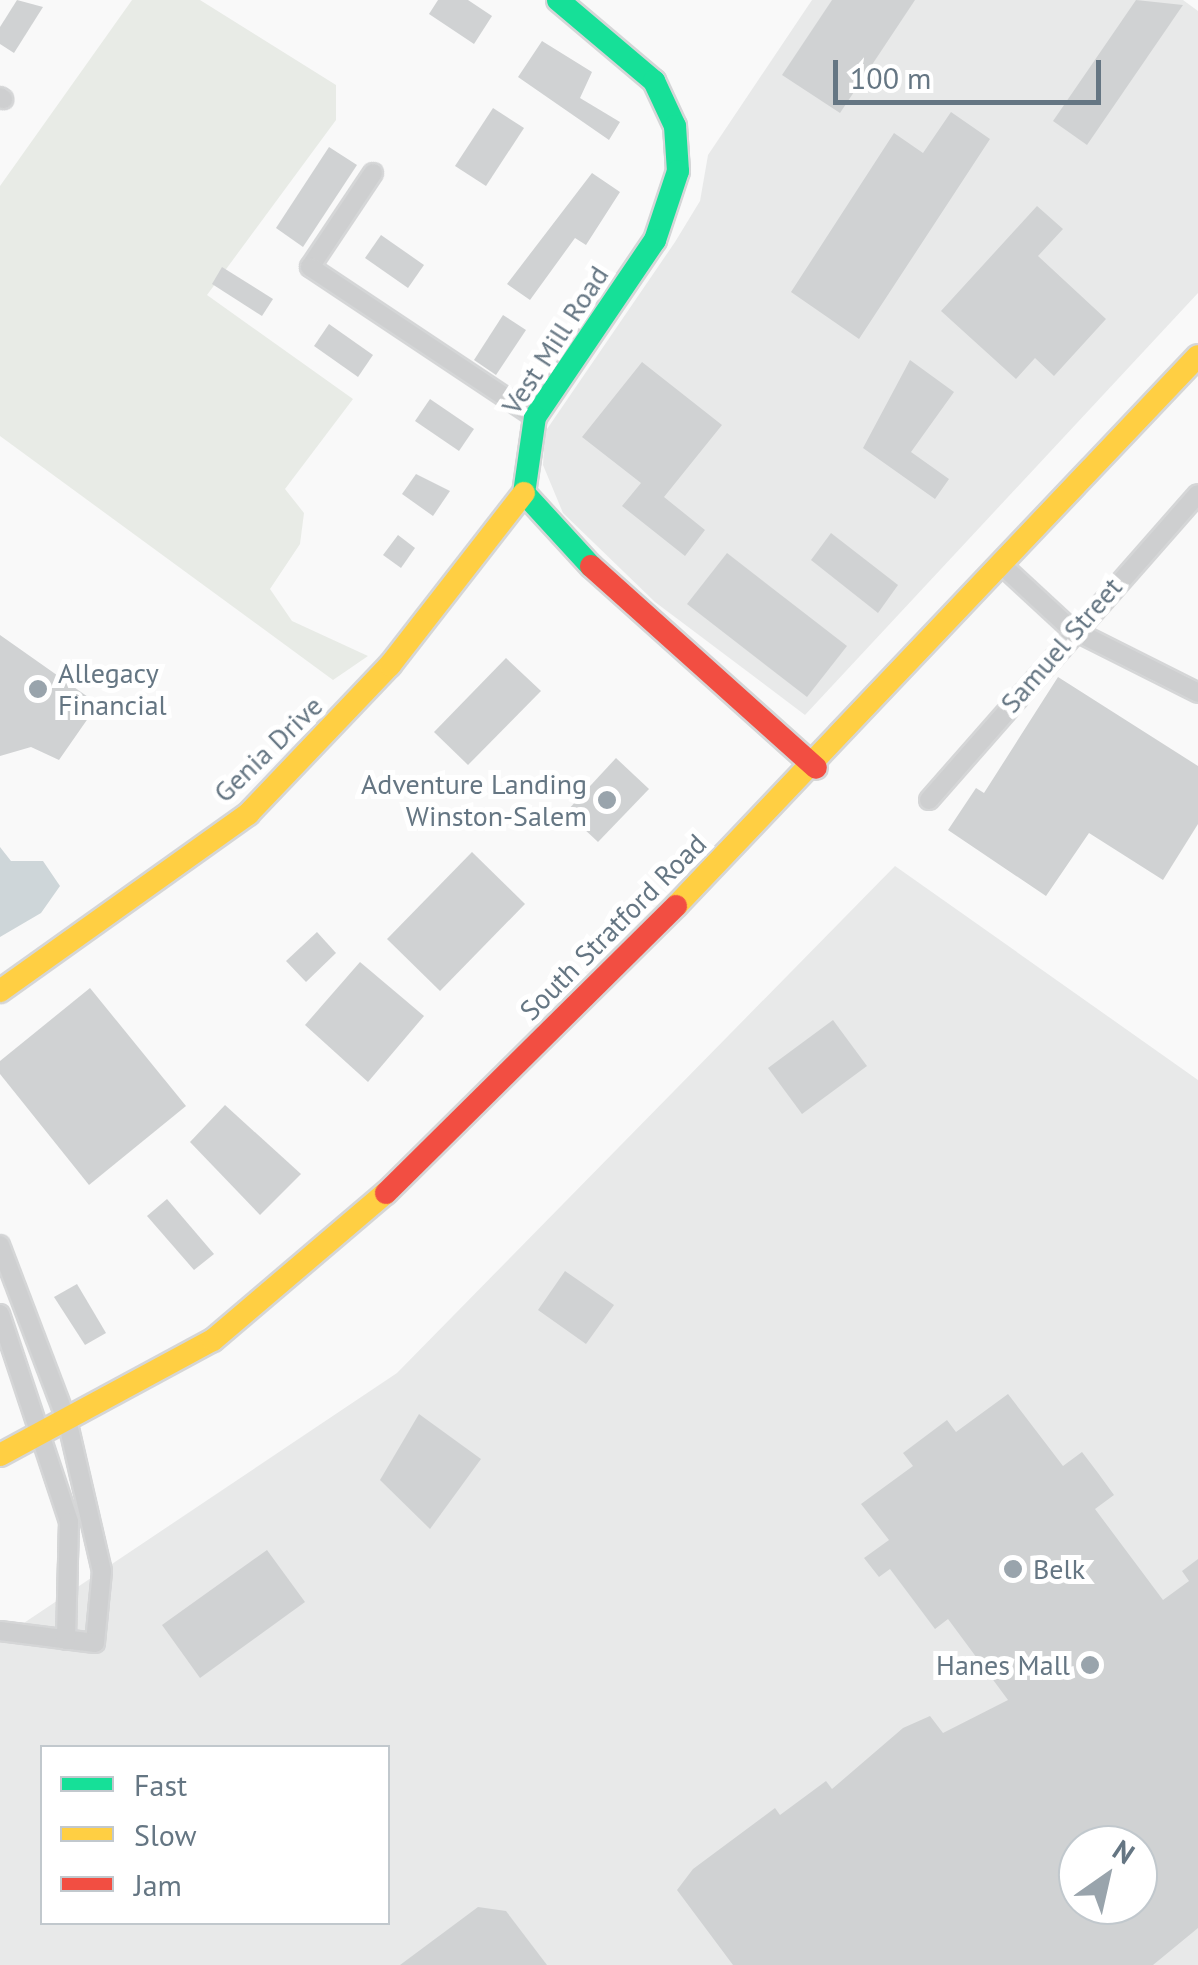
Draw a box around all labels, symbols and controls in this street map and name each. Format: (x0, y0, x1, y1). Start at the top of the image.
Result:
scale bar (838, 40, 1106, 102)
text: 100 m (850, 58, 931, 97)
street label: Vest Mill Road (495, 260, 615, 420)
street label: Samuel Street (993, 571, 1129, 719)
place label: Allegacy Financial (58, 656, 167, 722)
marker: Allegacy Financial (27, 678, 49, 700)
street label: Genia Drive (207, 689, 329, 809)
place label: Adventure Landing Winston-Salem (361, 767, 587, 833)
marker: Adventure Landing Winston-Salem (596, 789, 618, 811)
street label: South Stratford Road (513, 827, 713, 1027)
place label: Belk (1033, 1552, 1085, 1586)
marker: Belk (1002, 1558, 1024, 1580)
place label: Hanes Mall (936, 1648, 1070, 1682)
marker: Hanes Mall (1079, 1654, 1101, 1676)
legend (40, 1745, 390, 1925)
text: Fast (134, 1765, 187, 1804)
text: Slow (134, 1815, 197, 1854)
north arrow (1058, 1825, 1158, 1925)
text: N (1106, 1831, 1142, 1872)
text: Jam (134, 1865, 182, 1904)

